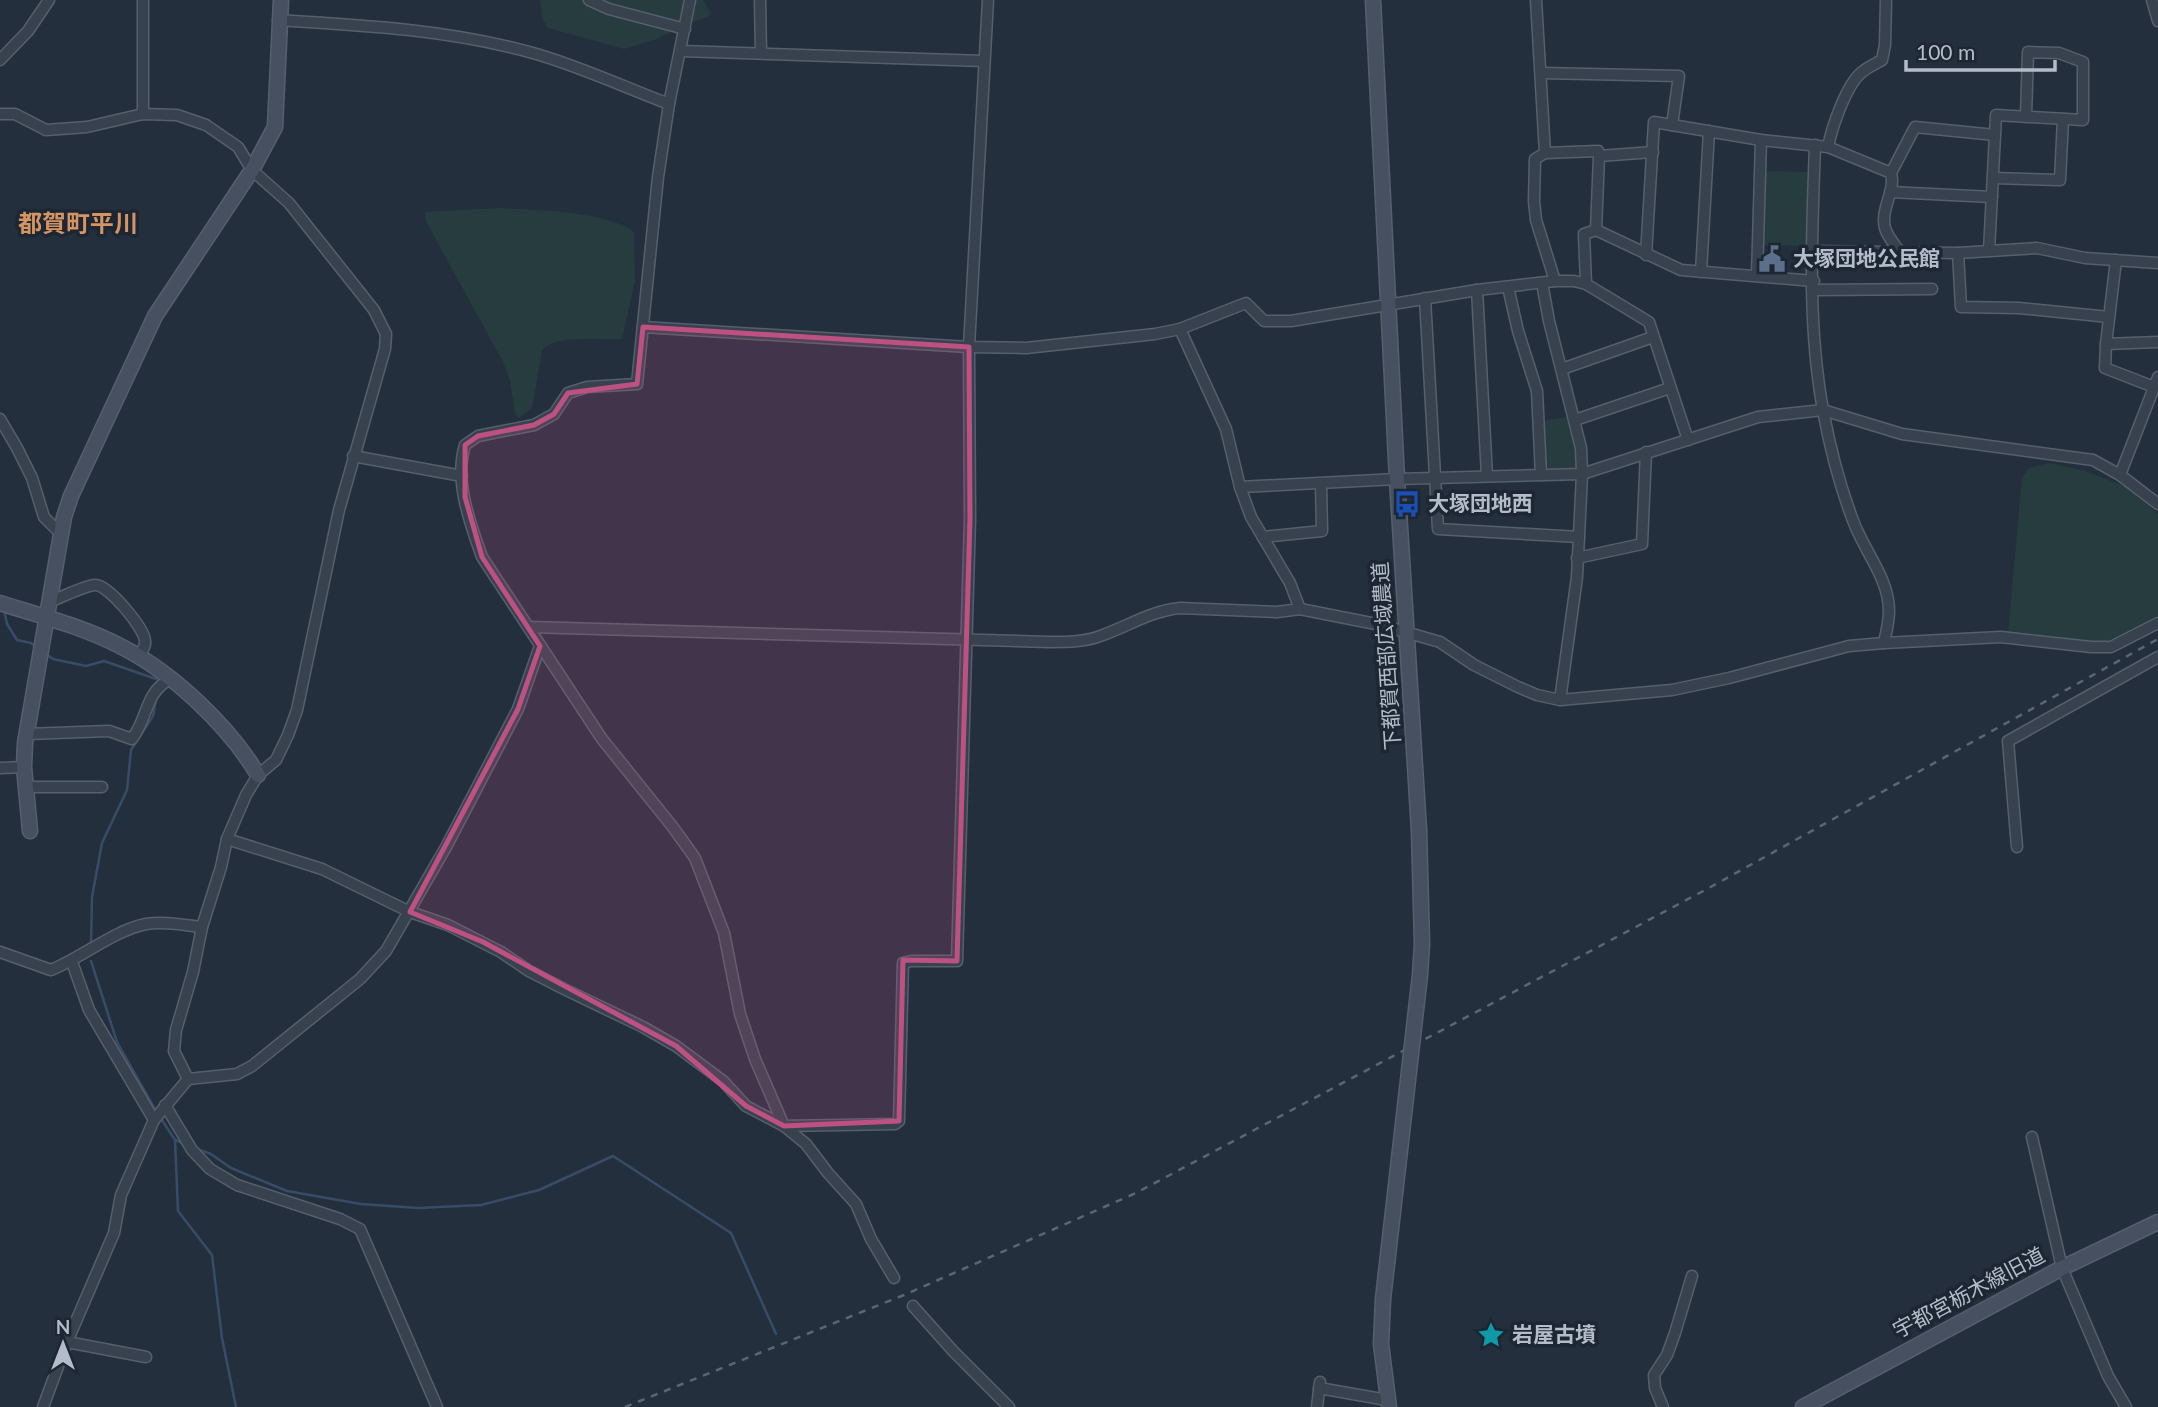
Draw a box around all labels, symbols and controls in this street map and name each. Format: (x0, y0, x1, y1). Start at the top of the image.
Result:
scale bar (1906, 28, 2055, 72)
text: 100 m (1916, 39, 1975, 64)
district label: 都賀町平川 (18, 208, 138, 237)
public building icon: 大塚団地公民館 (1757, 244, 1787, 274)
place label: 大塚団地公民館 (1793, 245, 1940, 270)
bus stop icon: 大塚団地西 (1392, 489, 1422, 519)
place label: 大塚団地西 (1428, 490, 1533, 515)
street label: 下都賀西部広域農道 (1366, 561, 1405, 751)
street label: 宇都宮栃木線旧道 (1888, 1241, 2048, 1342)
north arrow (28, 1309, 98, 1379)
text: N (56, 1315, 70, 1338)
place icon: 岩屋古墳 (1476, 1320, 1506, 1350)
place label: 岩屋古墳 (1512, 1321, 1596, 1346)

